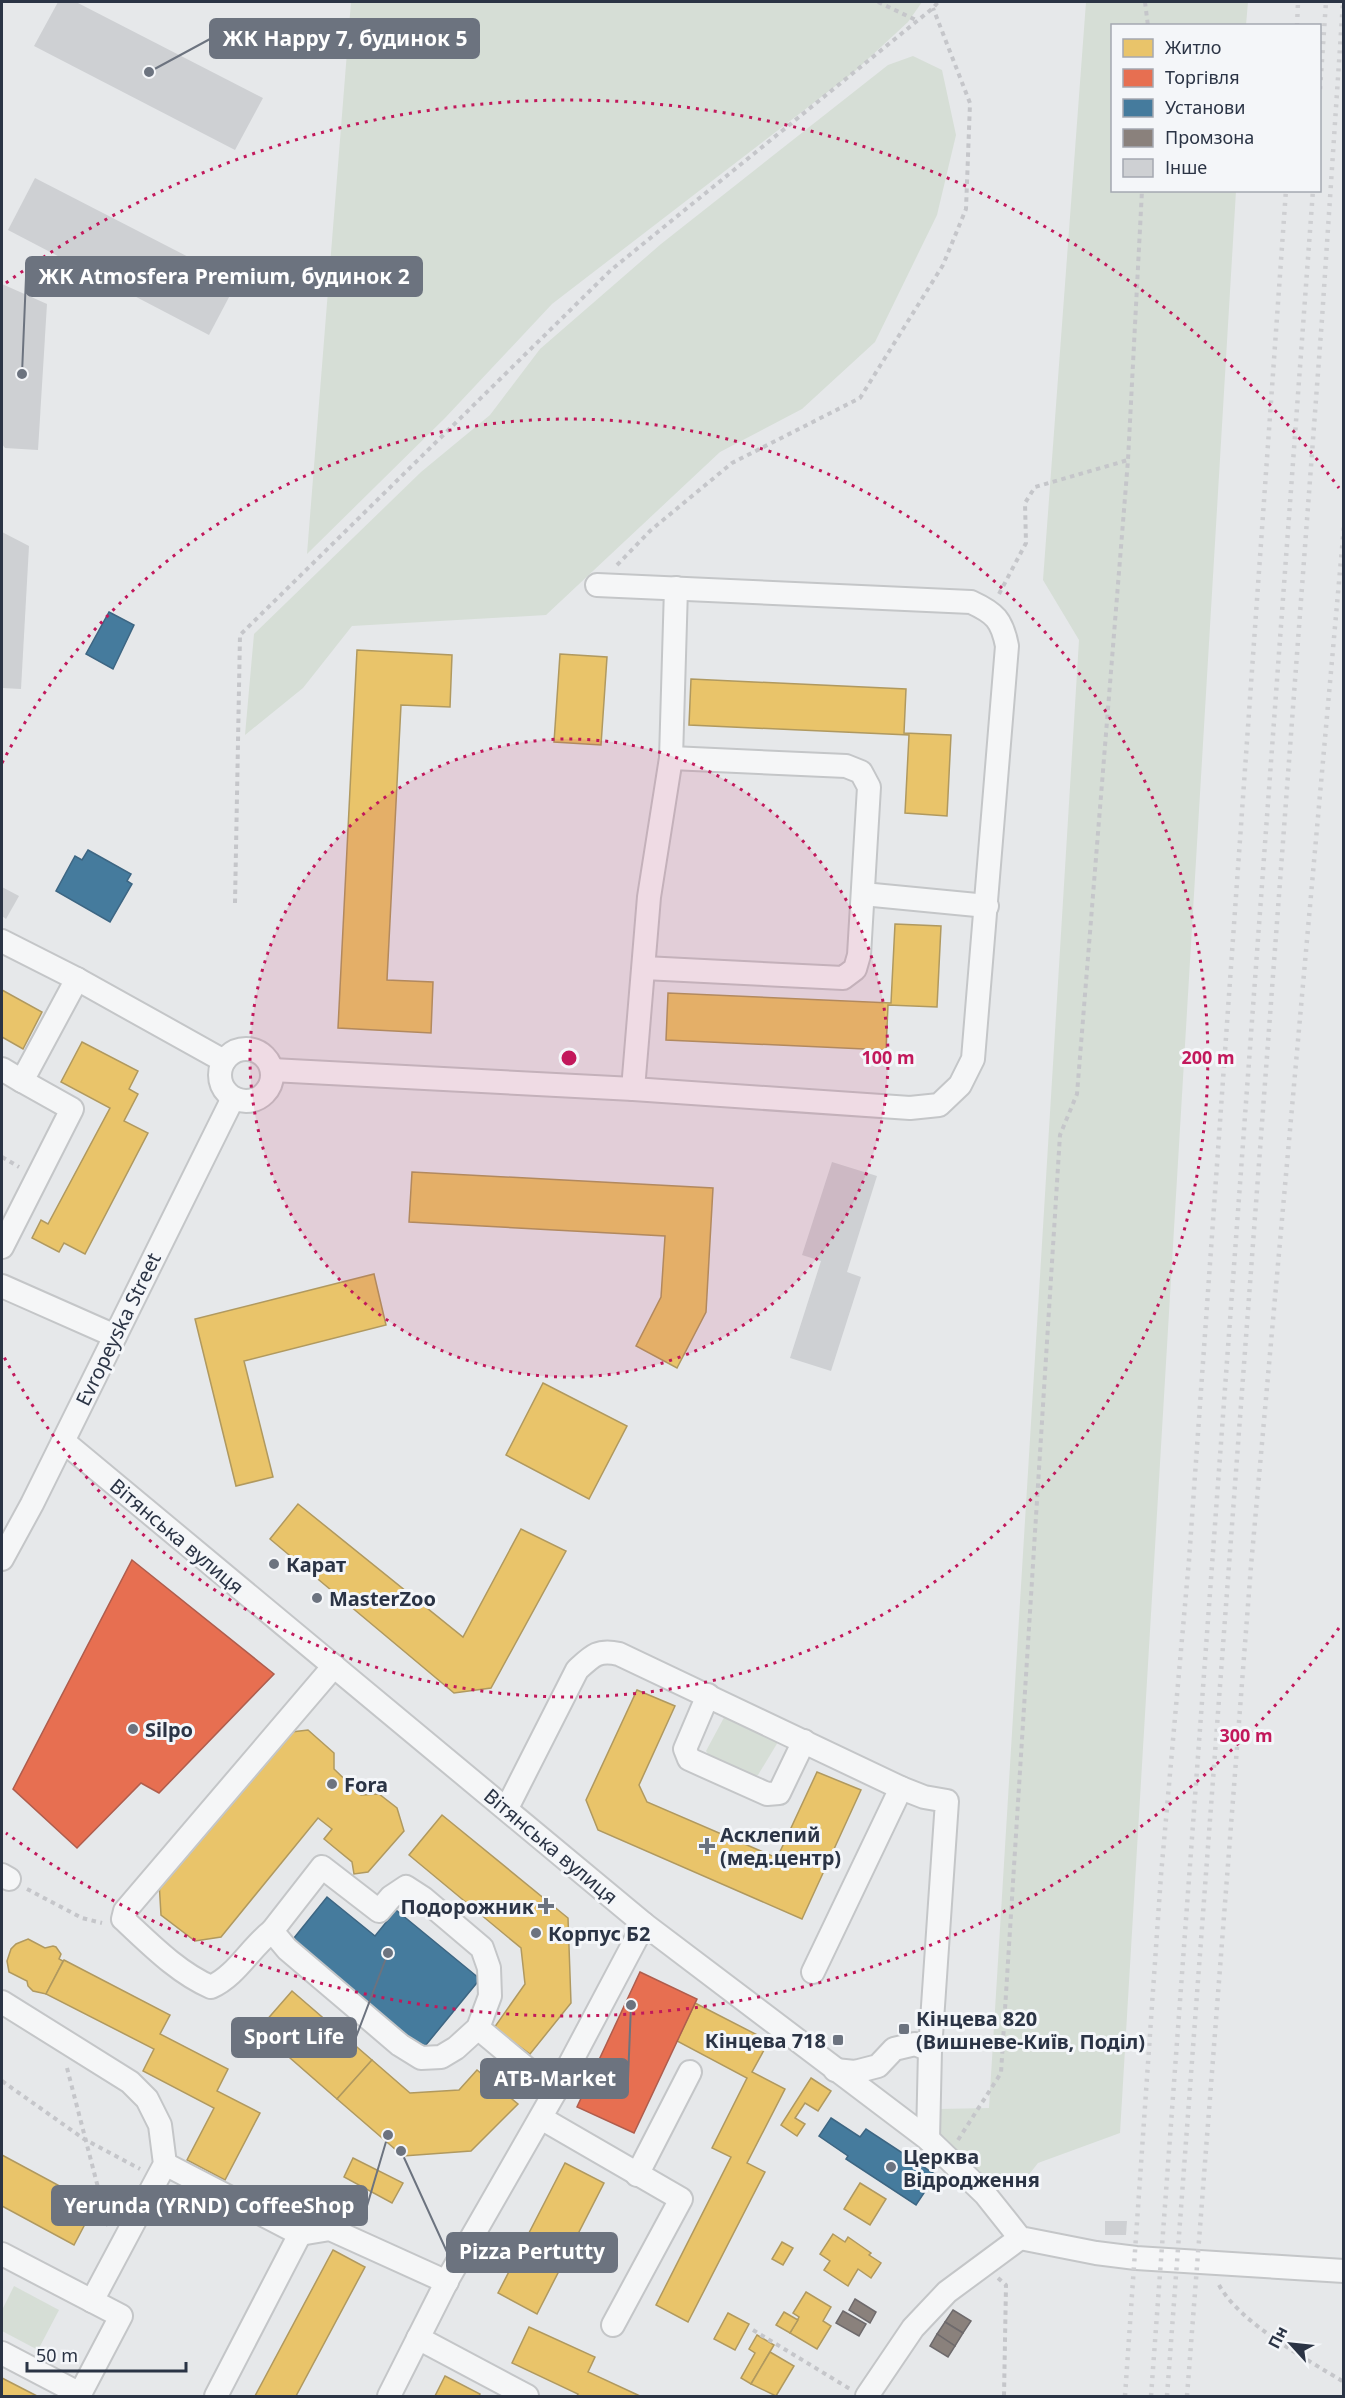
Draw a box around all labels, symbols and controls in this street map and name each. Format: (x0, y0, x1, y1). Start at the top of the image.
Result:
callout: ЖК Happy 7, будинок 5 (210, 19, 479, 58)
text: ЖК Happy 7, будинок 5 (223, 24, 467, 52)
legend (1111, 24, 1321, 192)
text: Житло (1165, 35, 1222, 59)
text: Торгівля (1165, 65, 1240, 89)
text: Установи (1165, 95, 1245, 119)
text: Промзона (1165, 125, 1254, 149)
text: Інше (1165, 155, 1207, 179)
callout: ЖК Atmosfera Premium, будинок 2 (26, 257, 422, 296)
text: ЖК Atmosfera Premium, будинок 2 (38, 262, 410, 290)
text: 100 m (861, 1045, 915, 1069)
text: 200 m (1181, 1045, 1235, 1069)
centre of rings (559, 1048, 579, 1068)
street label: Evropeyska Street (69, 1248, 167, 1410)
street label: Вітянська вулиця (104, 1472, 250, 1600)
place label: Карат (286, 1551, 346, 1578)
marker: Карат (267, 1557, 281, 1571)
place label: MasterZoo (329, 1585, 436, 1612)
marker: MasterZoo (310, 1591, 324, 1605)
place label: Silpo (145, 1716, 193, 1743)
marker: Silpo (126, 1722, 140, 1736)
text: 300 m (1219, 1723, 1273, 1747)
place label: Fora (344, 1771, 388, 1798)
marker: Fora (325, 1777, 339, 1791)
street label: Вітянська вулиця (478, 1782, 624, 1910)
place label: Асклепий (мед.центр) (720, 1821, 841, 1871)
marker: Асклепий (мед.центр) (698, 1837, 716, 1855)
place label: Подорожник (400, 1893, 535, 1920)
marker: Подорожник (539, 1899, 553, 1913)
place label: Корпус Б2 (548, 1920, 651, 1947)
marker: Корпус Б2 (529, 1926, 543, 1940)
place label: Кінцева 820 (Вишневе-Київ, Поділ) (916, 2005, 1145, 2055)
callout: Sport Life (232, 2018, 356, 2057)
text: Sport Life (244, 2022, 344, 2050)
marker: Кінцева 820 (Вишневе-Київ, Поділ) (897, 2022, 911, 2036)
place label: Кінцева 718 (705, 2027, 826, 2054)
marker: Кінцева 718 (831, 2033, 845, 2047)
callout: ATB-Market (481, 2059, 628, 2098)
text: ATB-Market (494, 2064, 616, 2092)
place label: Церква Відродження (903, 2143, 1040, 2193)
marker: Церква Відродження (884, 2160, 898, 2174)
callout: Yerunda (YRND) CoffeeShop (52, 2186, 367, 2225)
text: Yerunda (YRND) CoffeeShop (63, 2191, 355, 2219)
callout: Pizza Pertutty (447, 2233, 617, 2272)
text: Pizza Pertutty (459, 2237, 605, 2265)
north arrow (1261, 2314, 1321, 2374)
text: Пн (1263, 2322, 1293, 2352)
scale bar (27, 2335, 186, 2373)
text: 50 m (36, 2343, 78, 2367)

